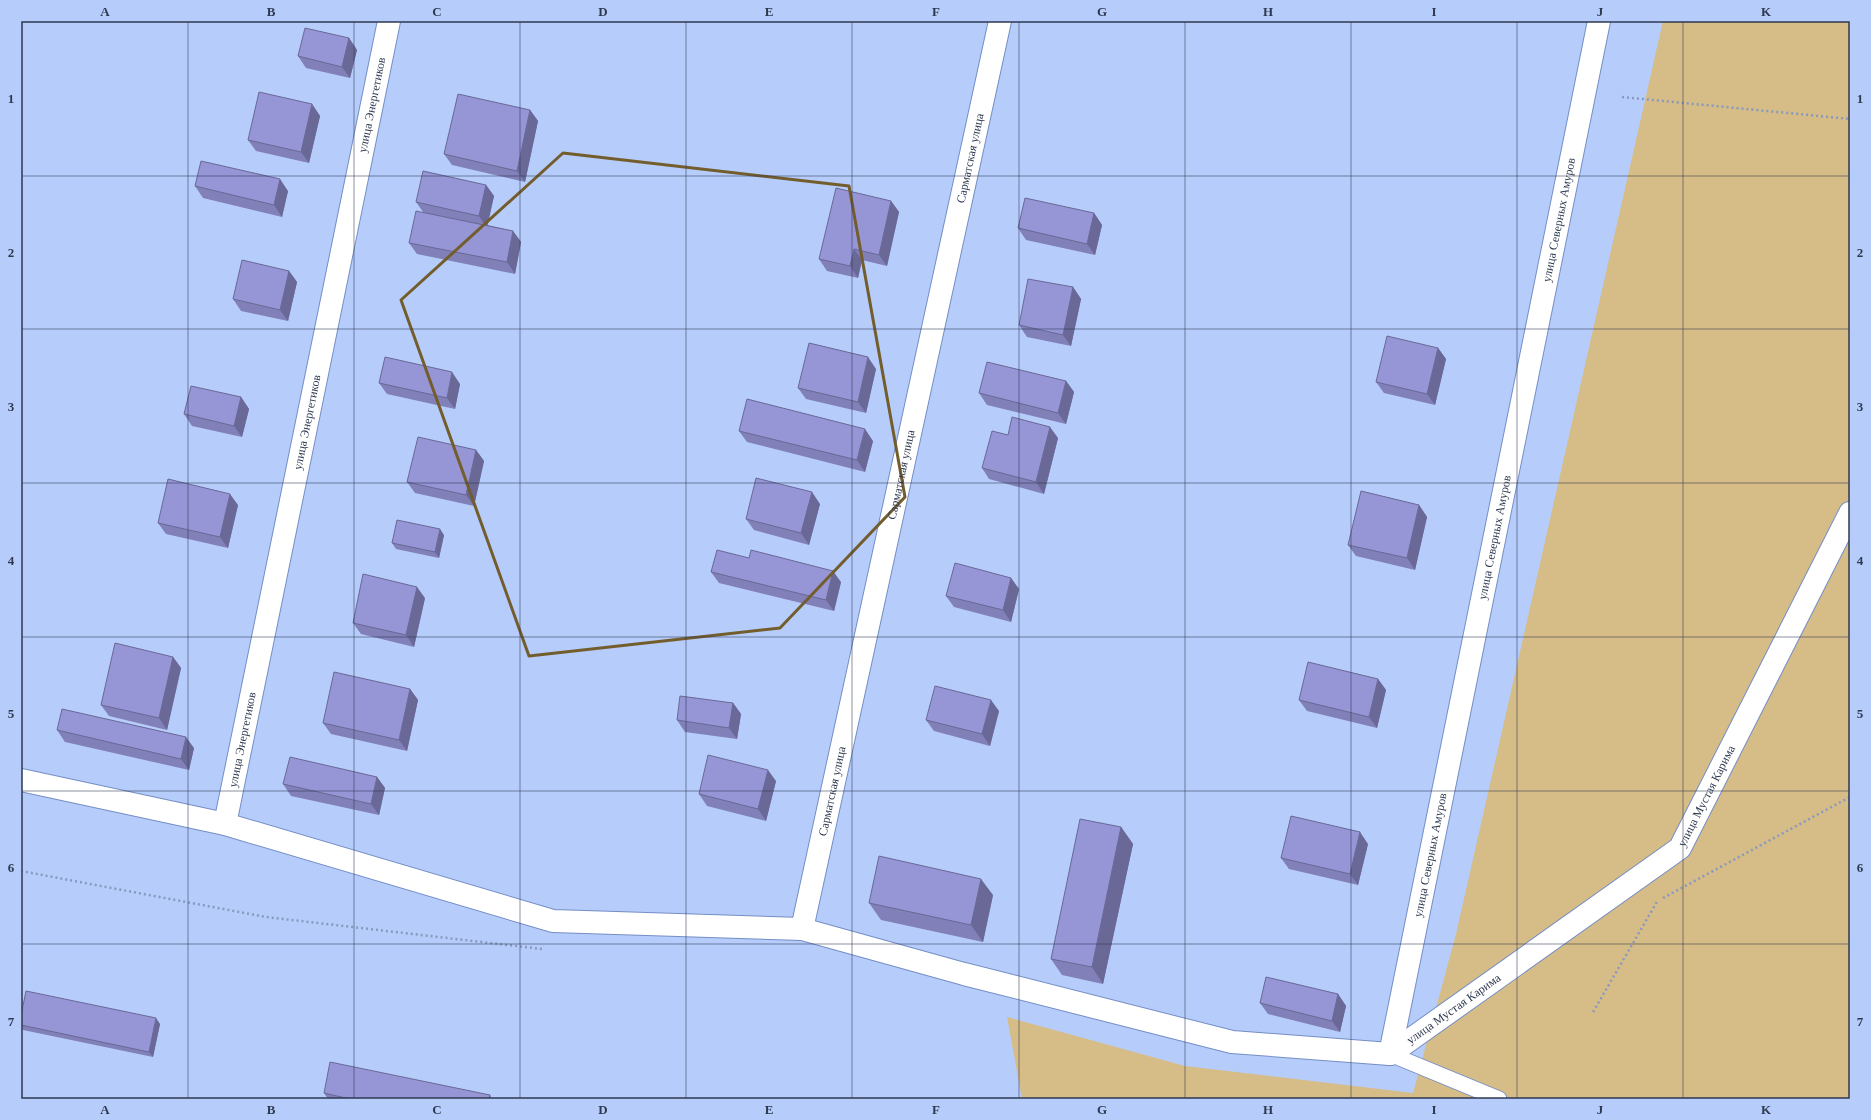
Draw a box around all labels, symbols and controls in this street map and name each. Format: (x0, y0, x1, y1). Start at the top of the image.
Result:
text: A (100, 4, 110, 19)
text: B (267, 4, 276, 19)
text: C (432, 4, 442, 19)
text: D (598, 4, 608, 19)
text: E (765, 4, 773, 19)
text: F (932, 4, 940, 19)
text: G (1097, 4, 1107, 19)
text: H (1263, 4, 1273, 19)
text: I (1431, 4, 1437, 19)
text: J (1597, 4, 1604, 19)
text: K (1761, 4, 1772, 19)
street label: улица Энергетиков (355, 56, 389, 154)
text: 1 (8, 91, 14, 106)
text: 1 (1857, 91, 1863, 106)
street label: Сарматская улица (954, 111, 987, 204)
street label: улица Северных Амуров (1539, 156, 1578, 283)
text: 2 (8, 245, 14, 260)
text: 2 (1857, 245, 1863, 260)
street label: улица Энергетиков (290, 373, 324, 471)
text: 3 (8, 399, 15, 414)
text: 3 (1857, 399, 1864, 414)
street label: Сарматская улица (884, 428, 918, 521)
street label: улица Северных Амуров (1475, 474, 1514, 601)
text: 4 (8, 553, 15, 568)
text: 4 (1857, 553, 1864, 568)
street label: улица Энергетиков (226, 690, 259, 789)
text: 5 (8, 706, 15, 721)
text: 5 (1857, 706, 1864, 721)
street label: улица Мустая Карима (1675, 742, 1738, 849)
street label: Сарматская улица (815, 744, 849, 837)
street label: улица Северных Амуров (1411, 791, 1450, 918)
text: 6 (8, 860, 15, 875)
text: 6 (1857, 860, 1864, 875)
street label: улица Мустая Карима (1404, 970, 1504, 1047)
text: 7 (8, 1014, 15, 1029)
text: 7 (1857, 1014, 1864, 1029)
text: A (100, 1102, 110, 1117)
text: B (267, 1102, 276, 1117)
text: C (432, 1102, 442, 1117)
text: D (598, 1102, 608, 1117)
text: E (765, 1102, 773, 1117)
text: F (932, 1102, 940, 1117)
text: G (1097, 1102, 1107, 1117)
text: H (1263, 1102, 1273, 1117)
text: I (1431, 1102, 1437, 1117)
text: J (1597, 1102, 1604, 1117)
text: K (1761, 1102, 1772, 1117)

